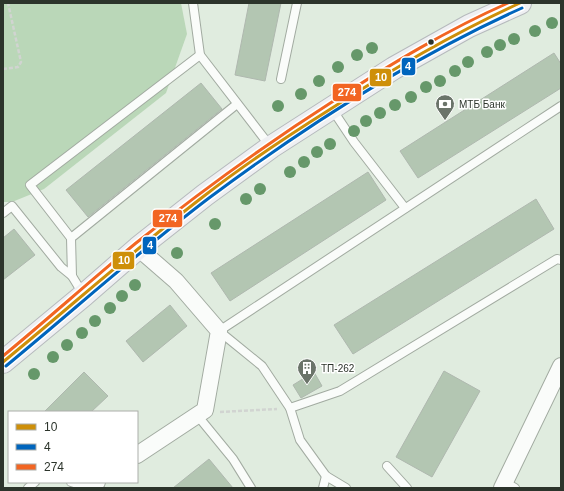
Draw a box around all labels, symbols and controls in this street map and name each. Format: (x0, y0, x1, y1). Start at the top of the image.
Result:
unlabelled marker (426, 37, 436, 47)
line badge: 4 (401, 57, 416, 76)
text: 4 (405, 60, 412, 72)
line badge: 10 (369, 68, 392, 87)
text: 10 (375, 71, 387, 83)
line badge: 274 (332, 83, 362, 102)
text: 274 (338, 86, 357, 98)
bank icon: МТБ Банк (434, 93, 456, 121)
place label: МТБ Банк (459, 99, 505, 110)
line badge: 274 (152, 209, 183, 228)
text: 274 (159, 212, 178, 224)
line badge: 4 (142, 236, 157, 255)
text: 4 (147, 239, 154, 251)
line badge: 10 (112, 251, 135, 270)
text: 10 (118, 254, 130, 266)
building icon: ТП-262 (296, 357, 318, 385)
place label: ТП-262 (321, 363, 355, 374)
legend (8, 411, 138, 483)
text: 10 (44, 420, 58, 434)
text: 4 (44, 440, 51, 454)
text: 274 (44, 460, 64, 474)

